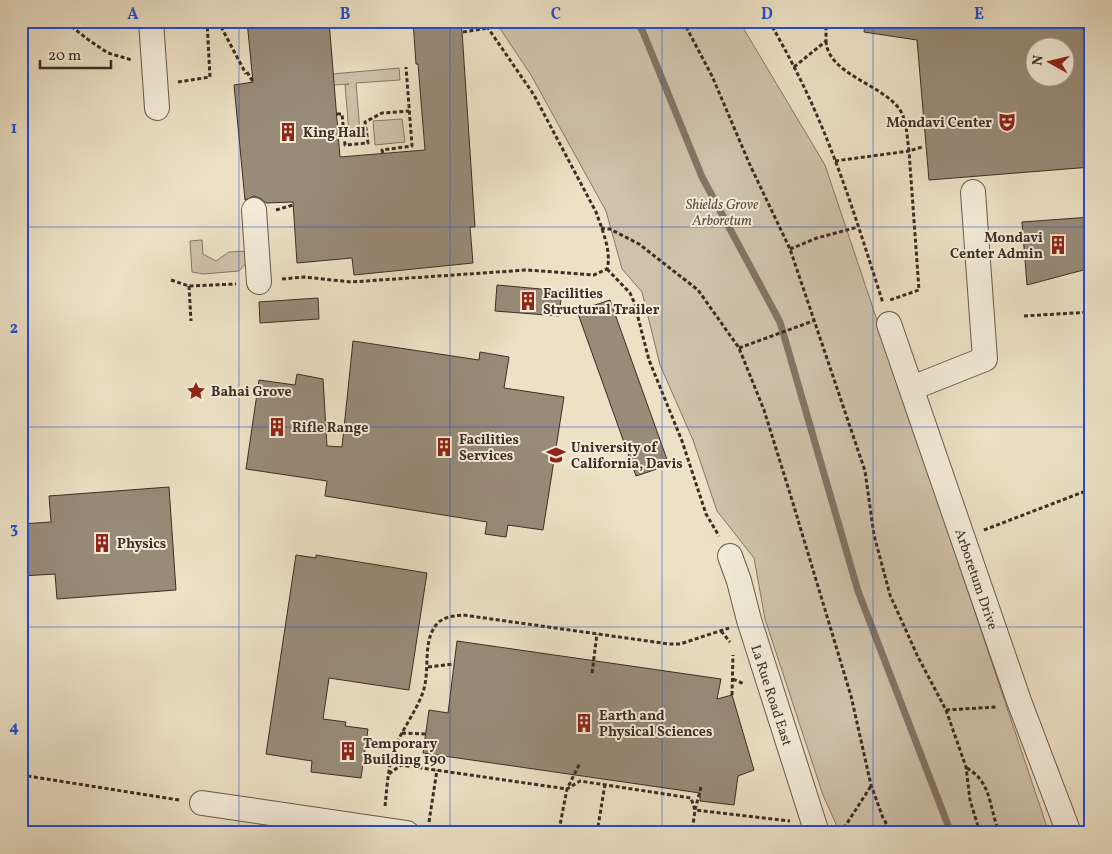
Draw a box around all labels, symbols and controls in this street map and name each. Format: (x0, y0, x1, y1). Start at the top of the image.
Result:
text: A (127, 4, 139, 26)
text: B (340, 4, 351, 26)
text: C (551, 4, 561, 26)
text: D (761, 4, 773, 26)
text: E (974, 4, 984, 26)
scale bar (40, 38, 111, 70)
north arrow (1024, 38, 1074, 88)
text: 20 m (48, 46, 81, 67)
text: N (1028, 54, 1049, 67)
theatre icon: Mondavi Center (996, 111, 1018, 133)
place label: Mondavi Center (886, 114, 992, 133)
text: 1 (11, 118, 17, 140)
building icon: King Hall (277, 121, 299, 143)
place label: King Hall (303, 124, 366, 143)
park label: Shields Grove Arboretum (686, 196, 758, 231)
place label: Mondavi Center Admin (950, 229, 1043, 264)
building icon: Mondavi Center Admin (1047, 234, 1069, 256)
place label: Facilities Structural Trailer (543, 285, 660, 320)
building icon: Facilities Structural Trailer (517, 290, 539, 312)
text: 2 (10, 318, 18, 340)
place icon: Bahai Grove (185, 380, 207, 402)
place label: Bahai Grove (211, 383, 292, 402)
building icon: Rifle Range (266, 416, 288, 438)
place label: Rifle Range (292, 419, 368, 438)
place label: Facilities Services (459, 431, 519, 466)
building icon: Facilities Services (433, 436, 455, 458)
place label: University of California, Davis (571, 439, 683, 474)
school or university icon: University of California, Davis (545, 444, 567, 466)
text: 3 (10, 518, 18, 540)
street label: Arboretum Drive (949, 527, 1002, 633)
building icon: Physics (91, 532, 113, 554)
place label: Physics (117, 535, 166, 554)
street label: La Rue Road East (745, 642, 796, 749)
place label: Earth and Physical Sciences (599, 707, 712, 742)
building icon: Earth and Physical Sciences (573, 712, 595, 734)
text: 4 (9, 717, 19, 739)
place label: Temporary Building 190 (363, 735, 446, 770)
building icon: Temporary Building 190 (337, 740, 359, 762)

